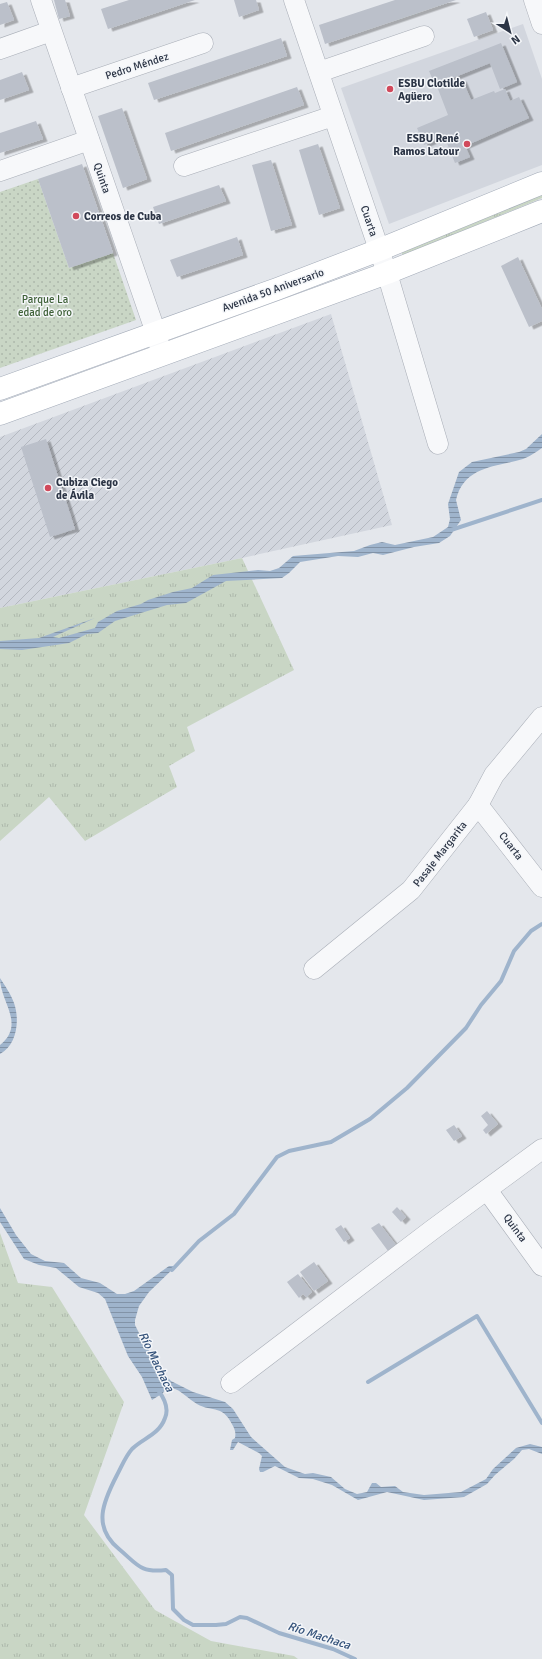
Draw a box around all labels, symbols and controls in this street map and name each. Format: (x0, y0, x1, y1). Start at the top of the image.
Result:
north arrow (490, 12, 530, 52)
text: N (509, 32, 523, 47)
street label: Pedro Méndez (104, 50, 170, 82)
place label: ESBU Clotilde Agüero (398, 77, 465, 103)
marker: ESBU Clotilde Agüero (385, 84, 395, 94)
place label: ESBU René Ramos Latour (393, 132, 460, 158)
marker: ESBU René Ramos Latour (462, 139, 472, 149)
street label: Quinta (91, 161, 113, 195)
street label: Cuarta (358, 204, 380, 239)
place label: Correos de Cuba (84, 210, 162, 223)
marker: Correos de Cuba (71, 211, 81, 221)
street label: Avenida 50 Aniversario (220, 265, 326, 314)
park label: Parque La edad de oro (18, 293, 72, 319)
place label: Cubiza Ciego de Ávila (56, 476, 118, 502)
marker: Cubiza Ciego de Ávila (43, 483, 53, 493)
street label: Pasaje Margarita (410, 818, 470, 889)
street label: Cuarta (496, 829, 526, 863)
street label: Quinta (500, 1211, 530, 1245)
water label: Río Machaca (135, 1329, 177, 1395)
water label: Río Machaca (286, 1619, 353, 1653)

